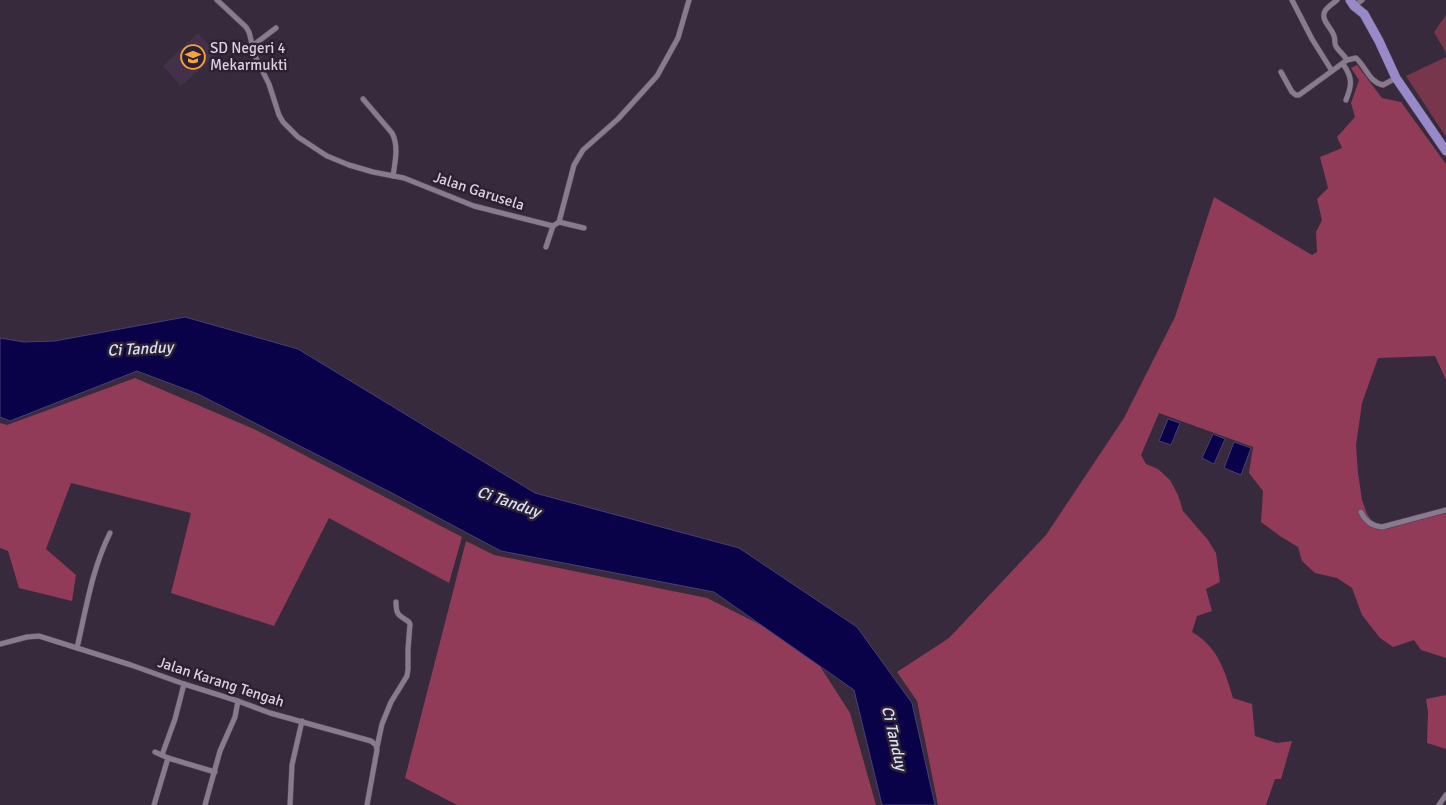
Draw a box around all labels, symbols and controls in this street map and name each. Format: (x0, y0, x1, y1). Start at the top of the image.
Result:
place label: SD Negeri 4 Mekarmukti (210, 39, 287, 74)
school or university icon: SD Negeri 4 Mekarmukti (180, 44, 206, 70)
street label: Jalan Garusela (431, 168, 527, 214)
water label: Ci Tanduy (107, 337, 176, 361)
water label: Ci Tanduy (474, 482, 545, 523)
street label: Jalan Karang Tengah (155, 653, 287, 711)
water label: Ci Tanduy (877, 704, 912, 775)

